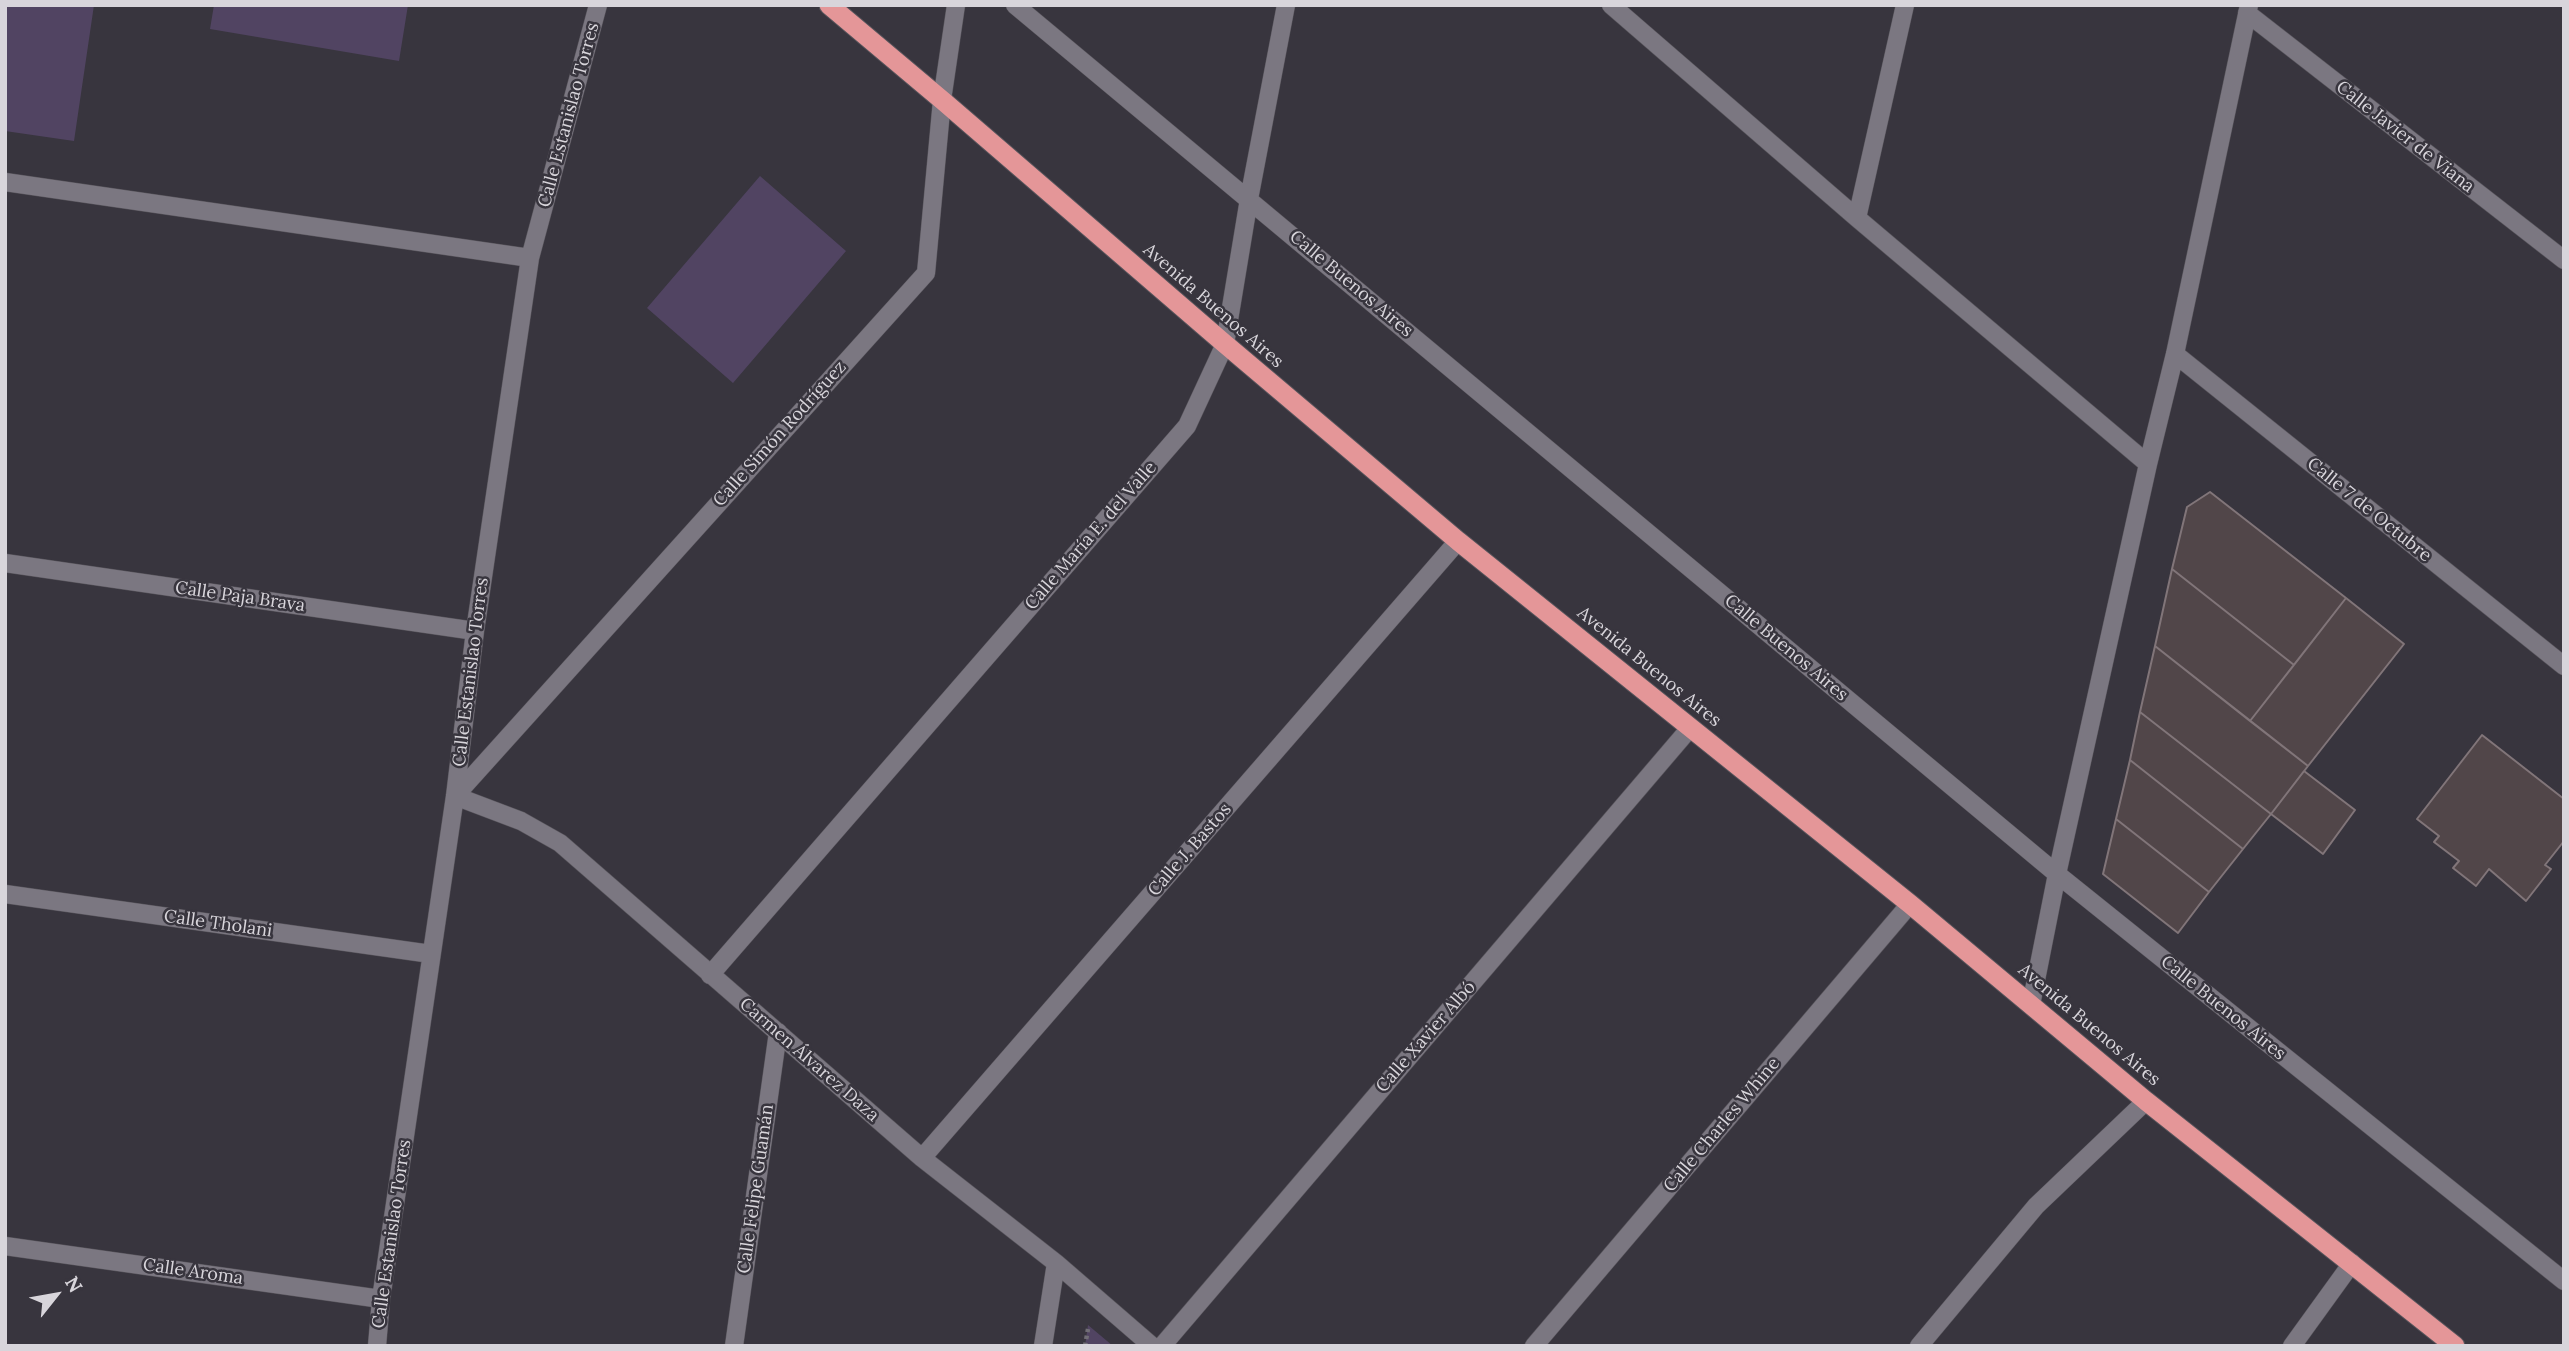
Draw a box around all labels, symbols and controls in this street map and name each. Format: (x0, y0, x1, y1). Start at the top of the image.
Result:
street label: Calle Estanislao Torres (534, 20, 604, 210)
street label: Calle Javier de Viana (2332, 76, 2478, 198)
street label: Calle Buenos Aires (1285, 226, 1417, 342)
street label: Avenida Buenos Aires (1139, 239, 1287, 373)
street label: Calle Simón Rodríguez (709, 357, 851, 511)
street label: Calle 7 de Octubre (2302, 453, 2436, 567)
street label: Calle María E. del Valle (1021, 457, 1161, 615)
street label: Calle Estanislao Torres (449, 576, 493, 768)
street label: Calle Paja Brava (174, 577, 306, 617)
street label: Calle Buenos Aires (1720, 590, 1852, 706)
street label: Avenida Buenos Aires (1573, 602, 1725, 732)
street label: Calle J. Bastos (1144, 799, 1236, 901)
street label: Calle Tholani (162, 906, 274, 942)
street label: Calle Buenos Aires (2156, 951, 2290, 1065)
street label: Avenida Buenos Aires (2014, 959, 2164, 1091)
street label: Calle Xavier Albó (1372, 977, 1480, 1097)
street label: Carmen Álvarez Daza (735, 993, 883, 1127)
street label: Calle Charles Whine (1659, 1053, 1785, 1197)
street label: Calle Felipe Guamán (733, 1103, 779, 1275)
street label: Calle Estanislao Torres (368, 1138, 416, 1330)
street label: Calle Aroma (141, 1254, 245, 1290)
north arrow (21, 1260, 91, 1330)
text: N (60, 1272, 88, 1297)

